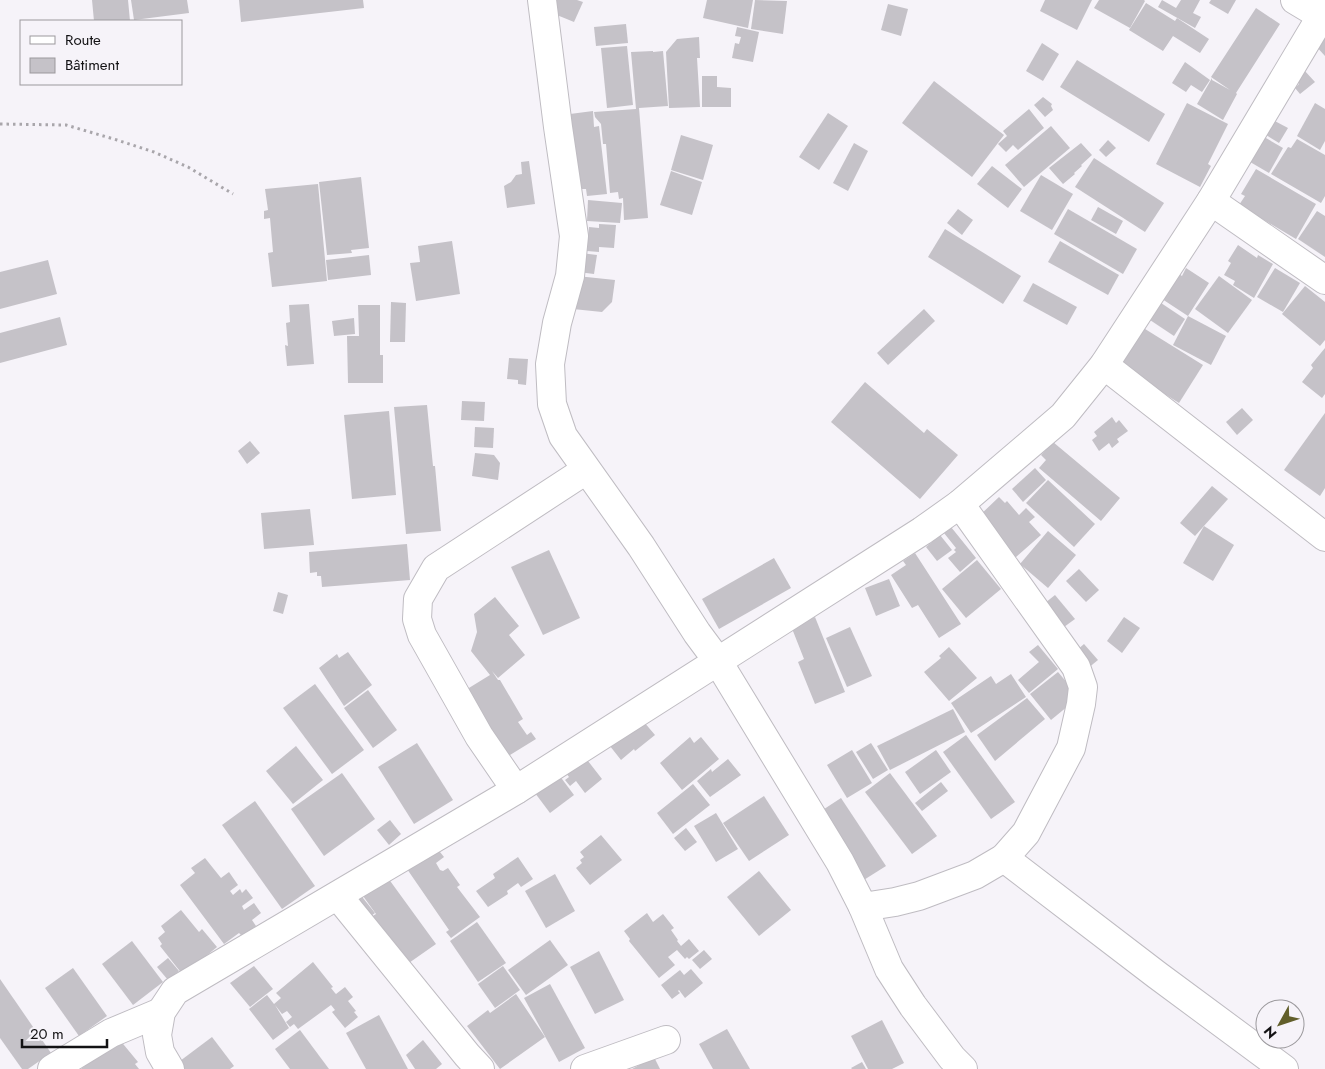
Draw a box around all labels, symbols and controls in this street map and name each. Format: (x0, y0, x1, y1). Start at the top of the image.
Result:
legend (20, 20, 182, 85)
text: Route (65, 29, 101, 51)
text: Bâtiment (65, 54, 119, 76)
north arrow (1255, 999, 1305, 1049)
scale bar (22, 1016, 108, 1048)
text: N (1259, 1022, 1281, 1043)
text: 20 m (30, 1023, 64, 1045)

